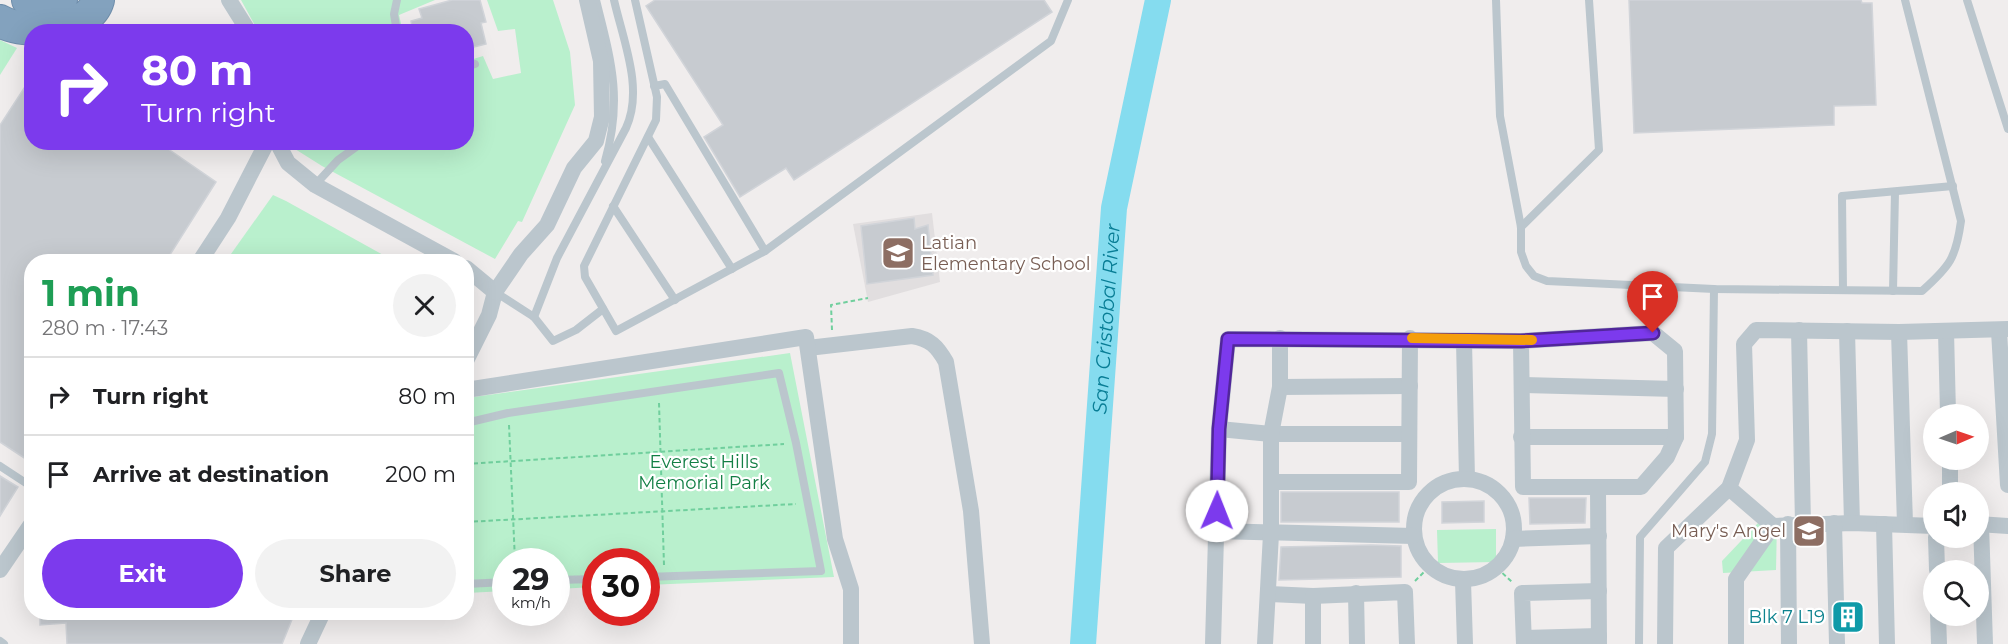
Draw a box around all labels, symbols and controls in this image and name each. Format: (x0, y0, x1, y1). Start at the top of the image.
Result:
text: 80 m (141, 44, 253, 96)
icon: right (42, 48, 120, 126)
text: Turn right (141, 96, 276, 129)
water label: San Cristobal River (1087, 222, 1125, 415)
place label: Latian Elementary School (921, 232, 1091, 275)
school or university icon: Latian Elementary School (880, 235, 916, 271)
text: 1 min (42, 271, 140, 315)
pin (1627, 271, 1678, 333)
button: close (393, 274, 456, 337)
icon: arrive (1636, 280, 1669, 313)
text: 280 m · 17:43 (42, 316, 168, 340)
icon: right (42, 380, 75, 413)
text: Turn right (93, 383, 208, 410)
text: 80 m (398, 383, 456, 410)
north arrow (1923, 404, 1989, 470)
map controls (1923, 404, 1989, 626)
park label: Everest Hills Memorial Park (638, 451, 770, 494)
icon: arrive (42, 458, 75, 491)
text: Arrive at destination (93, 461, 329, 488)
text: 200 m (385, 461, 456, 488)
position arrow (1185, 479, 1249, 543)
button: sound (1923, 482, 1989, 548)
school or university icon: Mary's Angel (1791, 513, 1827, 549)
place label: Mary's Angel (1671, 520, 1786, 542)
button: Exit (42, 539, 243, 608)
button: Share (255, 539, 456, 608)
speed limit sign: 30 (582, 548, 660, 626)
button: search (1923, 560, 1989, 626)
text: 29 (513, 561, 549, 598)
text: km/h (511, 593, 551, 612)
building icon: Blk 7 L19 (1830, 599, 1866, 635)
place label: Blk 7 L19 (1748, 606, 1825, 628)

